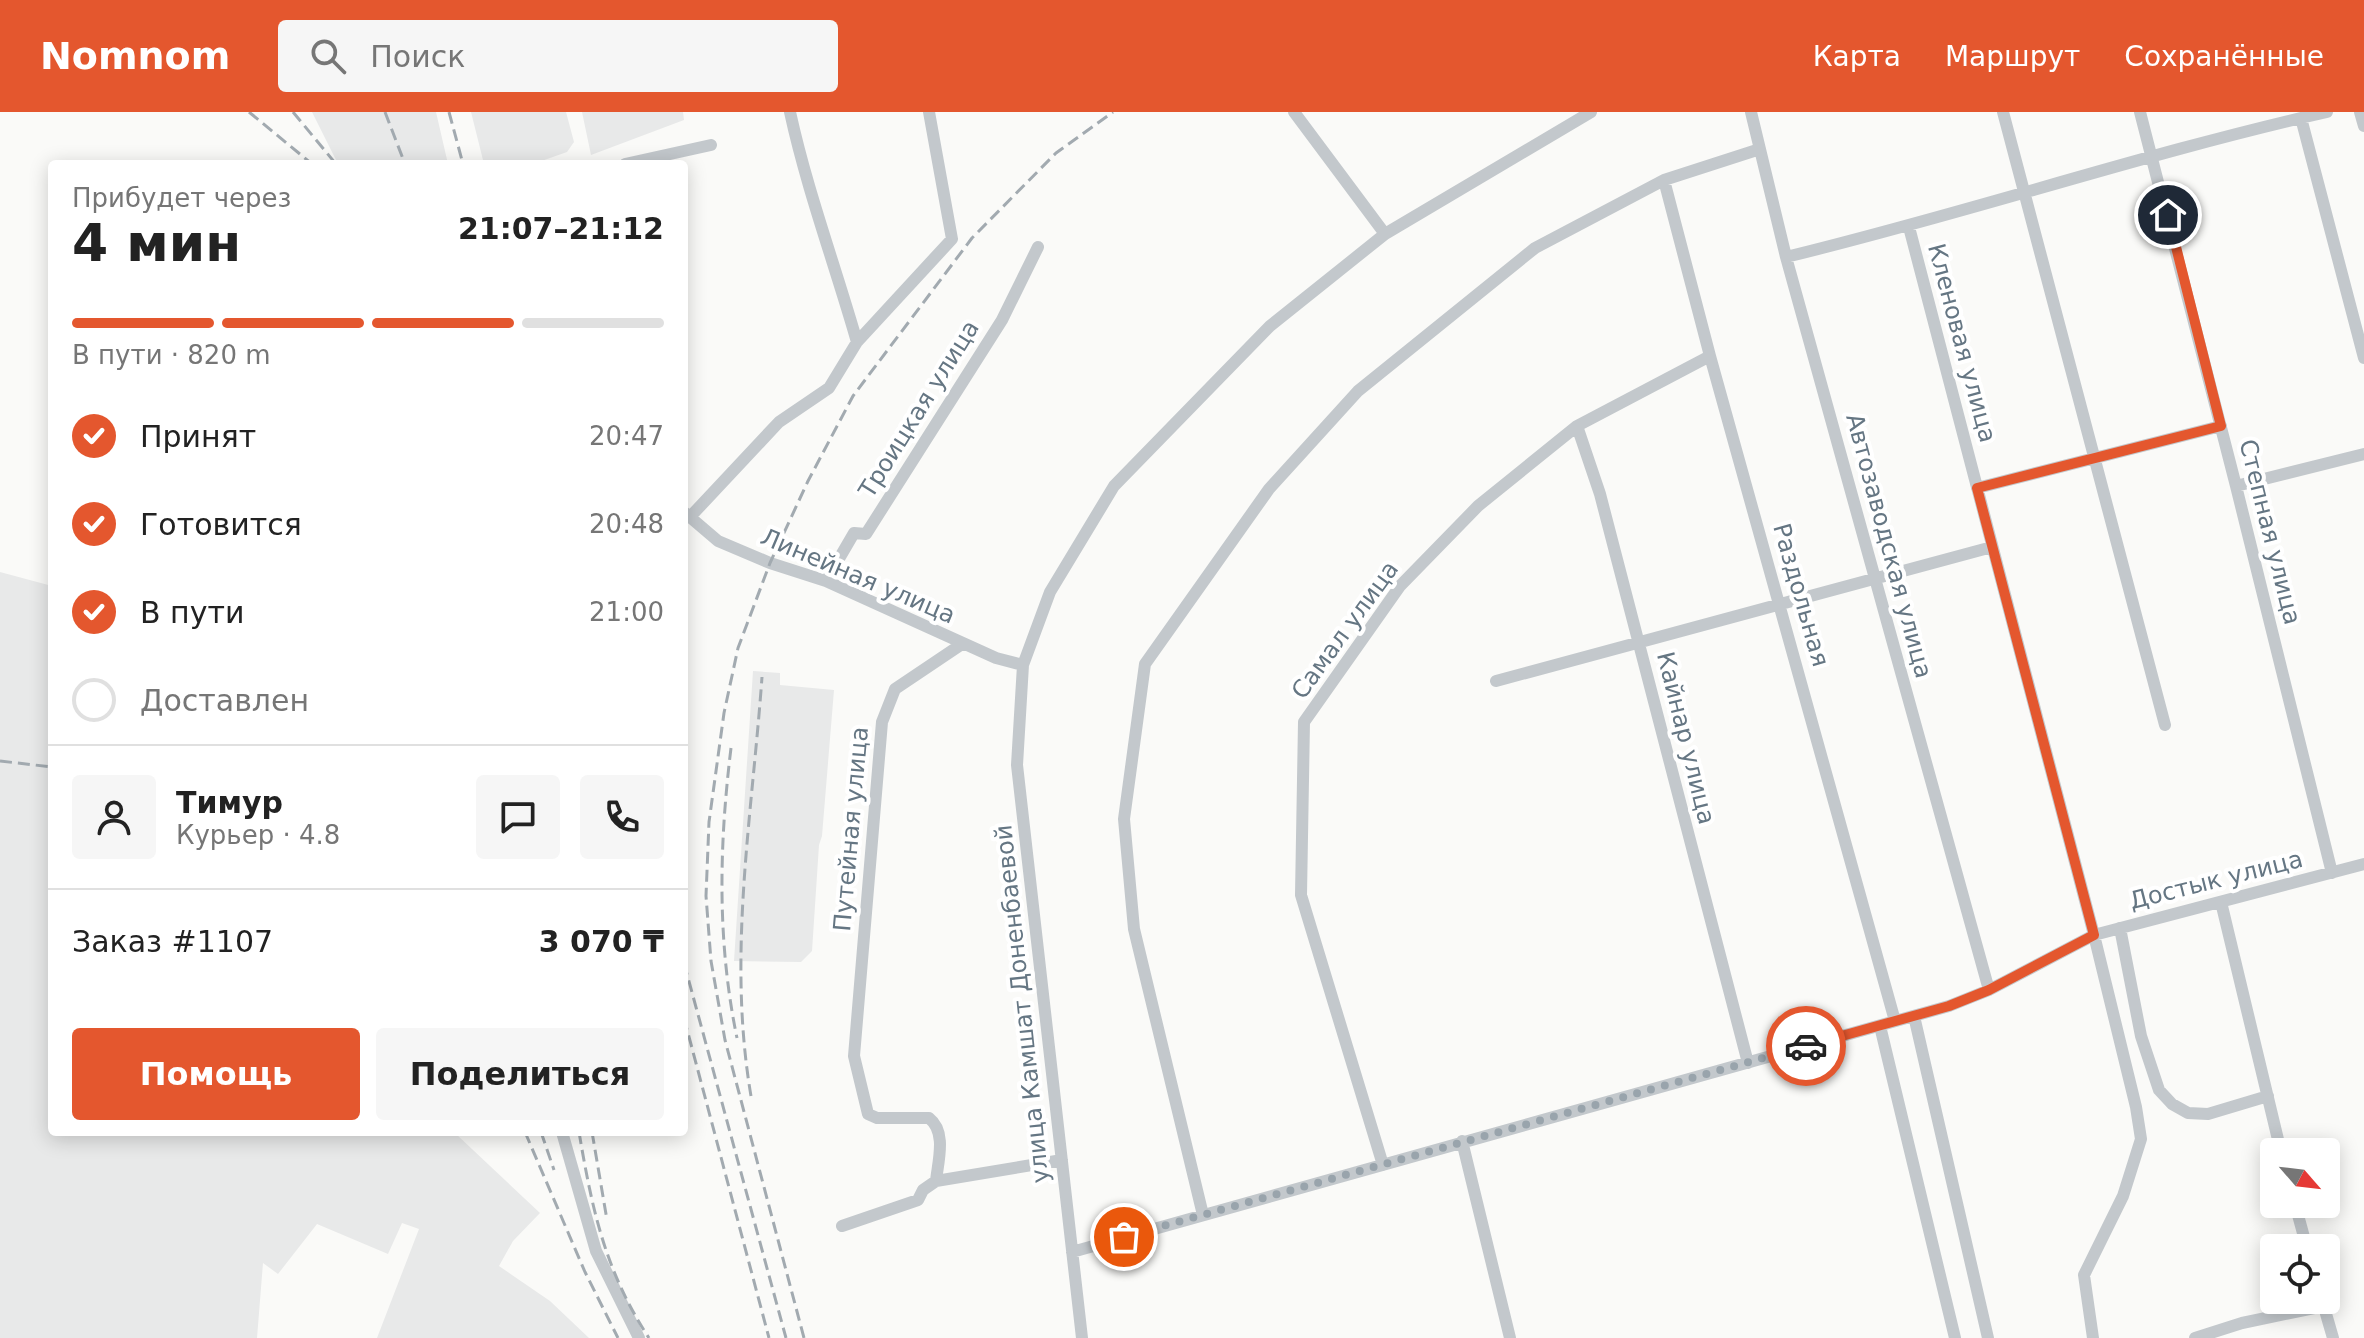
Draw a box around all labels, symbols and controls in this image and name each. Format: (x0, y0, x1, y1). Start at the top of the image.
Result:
search box (278, 20, 838, 92)
text: Nomnom (40, 34, 230, 78)
icon: search (306, 34, 350, 78)
text: Поиск (370, 39, 465, 74)
text: Карта (1813, 40, 1901, 73)
text: Маршрут (1945, 40, 2080, 73)
text: Сохранённые (2124, 40, 2324, 73)
pin (2134, 181, 2202, 249)
text: Прибудет через (72, 183, 291, 213)
icon: home (2146, 193, 2190, 237)
text: 21:07–21:12 (458, 211, 664, 246)
text: 4 мин (72, 213, 241, 273)
street label: Кленовая улица (1922, 241, 2002, 445)
street label: Троицкая улица (853, 315, 985, 504)
text: В пути · 820 m (72, 340, 271, 370)
street label: Автозаводская улица (1840, 411, 1938, 681)
icon: check (72, 414, 116, 458)
text: Принят (140, 419, 256, 454)
text: 20:47 (589, 421, 664, 451)
street label: Степная улица (2233, 437, 2307, 627)
icon: check (72, 502, 116, 546)
text: Готовится (140, 507, 302, 542)
text: 20:48 (589, 509, 664, 539)
street label: Раздольная (1767, 520, 1835, 670)
street label: Линейная улица (757, 522, 959, 630)
street label: Самал улица (1286, 556, 1404, 704)
icon: check (72, 590, 116, 634)
text: В пути (140, 595, 244, 630)
text: 21:00 (589, 597, 664, 627)
street label: Кайнар улица (1651, 649, 1721, 827)
text: Доставлен (140, 683, 309, 718)
street label: Путейная улица (828, 726, 874, 932)
button: person (72, 775, 156, 859)
button: chat (476, 775, 560, 859)
button: phone (580, 775, 664, 859)
text: Тимур (176, 785, 283, 820)
text: Курьер · 4.8 (176, 820, 340, 850)
street label: улица Камшат Доненбаевой (989, 823, 1055, 1185)
street label: Достык улица (2126, 845, 2306, 915)
text: Заказ #1107 (72, 924, 273, 959)
text: 3 070 ₸ (539, 924, 664, 959)
courier (1766, 1006, 1846, 1086)
icon: car (1784, 1024, 1828, 1068)
button: Помощь (72, 1028, 360, 1120)
button: Поделиться (376, 1028, 664, 1120)
north arrow (2260, 1138, 2340, 1218)
map controls (2260, 1138, 2340, 1314)
pin (1090, 1203, 1158, 1271)
icon: bag (1102, 1215, 1146, 1259)
button: locate (2260, 1234, 2340, 1314)

